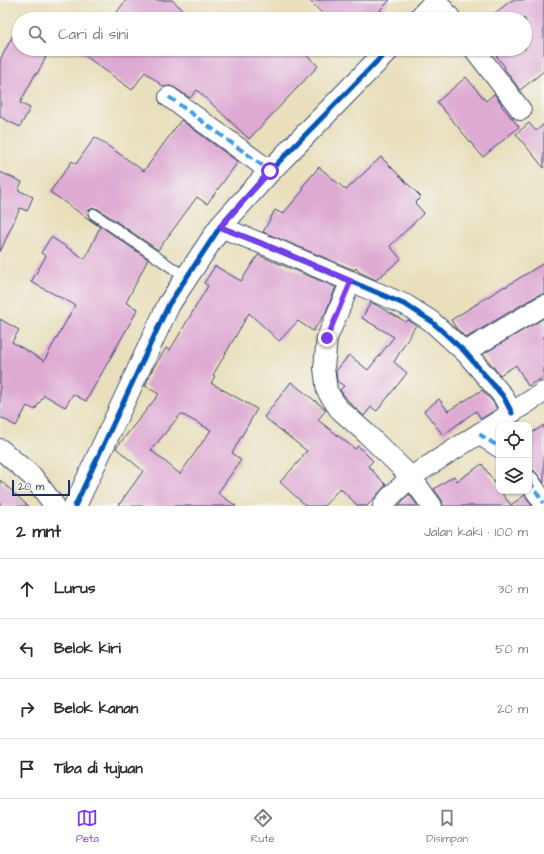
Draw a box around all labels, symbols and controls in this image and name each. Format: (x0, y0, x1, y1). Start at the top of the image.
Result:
search box (12, 12, 532, 56)
icon: search (26, 23, 48, 45)
text: Cari di sini (58, 24, 128, 45)
route start (261, 162, 279, 180)
route end (318, 329, 336, 347)
map controls (496, 422, 532, 494)
button: locate (496, 422, 532, 458)
button: layers (496, 458, 532, 494)
scale bar (12, 478, 70, 497)
text: 20 m (18, 479, 44, 494)
text: 2 mnt (16, 520, 61, 544)
text: Jalan kaki · 100 m (424, 523, 528, 541)
icon: ahead (16, 578, 38, 600)
text: Lurus (54, 578, 95, 599)
text: 30 m (498, 580, 528, 598)
icon: left (16, 638, 38, 660)
text: Belok kiri (54, 638, 121, 659)
text: 50 m (495, 640, 528, 658)
icon: right (16, 698, 38, 720)
text: Belok kanan (54, 698, 138, 719)
text: 20 m (497, 700, 528, 718)
icon: arrive (16, 758, 38, 780)
text: Tiba di tujuan (54, 758, 143, 779)
tab: Peta (76, 807, 99, 846)
tab: Rute (251, 807, 275, 846)
tab: Disimpan (426, 807, 468, 846)

